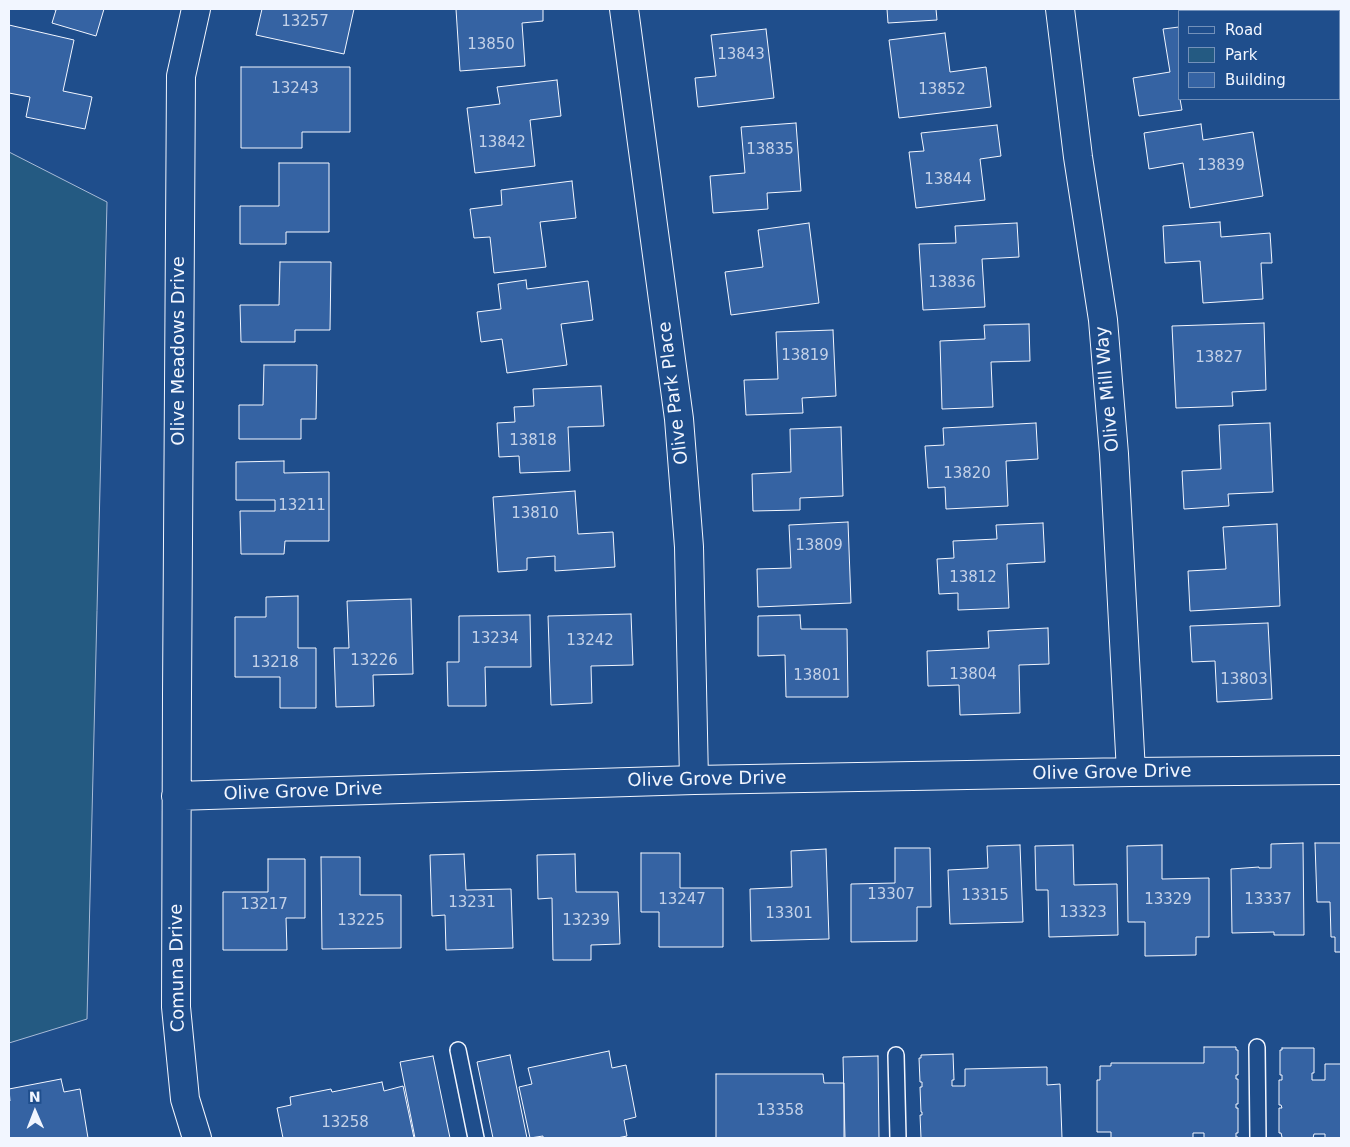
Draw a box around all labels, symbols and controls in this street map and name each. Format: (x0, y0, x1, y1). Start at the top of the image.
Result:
legend (1178, 10, 1340, 100)
house number: 13257 (281, 13, 329, 31)
text: Road (1225, 21, 1263, 39)
house number: 13850 (467, 36, 515, 54)
house number: 13843 (717, 46, 765, 64)
text: Park (1225, 46, 1257, 64)
text: Building (1225, 71, 1286, 89)
house number: 13243 (271, 80, 319, 98)
house number: 13852 (918, 81, 966, 99)
house number: 13842 (478, 134, 526, 152)
house number: 13835 (746, 141, 794, 159)
house number: 13839 (1197, 157, 1245, 175)
house number: 13844 (924, 171, 972, 189)
street label: Olive Meadows Drive (168, 256, 190, 446)
house number: 13836 (928, 274, 976, 292)
street label: Olive Park Place (655, 320, 693, 466)
street label: Olive Mill Way (1092, 325, 1124, 453)
house number: 13819 (781, 347, 829, 365)
house number: 13827 (1195, 349, 1243, 367)
house number: 13818 (509, 432, 557, 450)
house number: 13820 (943, 465, 991, 483)
house number: 13211 (278, 497, 326, 515)
house number: 13810 (511, 505, 559, 523)
house number: 13809 (795, 537, 843, 555)
house number: 13812 (949, 569, 997, 587)
house number: 13234 (471, 630, 519, 648)
house number: 13242 (566, 632, 614, 650)
house number: 13226 (350, 652, 398, 670)
house number: 13218 (251, 654, 299, 672)
house number: 13804 (949, 666, 997, 684)
house number: 13801 (793, 667, 841, 685)
house number: 13803 (1220, 671, 1268, 689)
street label: Olive Grove Drive (1032, 761, 1192, 785)
street label: Olive Grove Drive (627, 768, 787, 792)
street label: Olive Grove Drive (223, 778, 383, 806)
house number: 13307 (867, 886, 915, 904)
house number: 13315 (961, 887, 1009, 905)
house number: 13247 (658, 891, 706, 909)
house number: 13329 (1144, 891, 1192, 909)
house number: 13337 (1244, 891, 1292, 909)
house number: 13231 (448, 894, 496, 912)
house number: 13217 (240, 896, 288, 914)
street label: Comuna Drive (166, 903, 190, 1033)
house number: 13323 (1059, 904, 1107, 922)
house number: 13301 (765, 905, 813, 923)
house number: 13225 (337, 912, 385, 930)
house number: 13239 (562, 912, 610, 930)
north arrow (10, 1087, 60, 1137)
text: N (29, 1089, 41, 1105)
house number: 13358 (756, 1102, 804, 1120)
house number: 13258 (321, 1114, 369, 1132)

